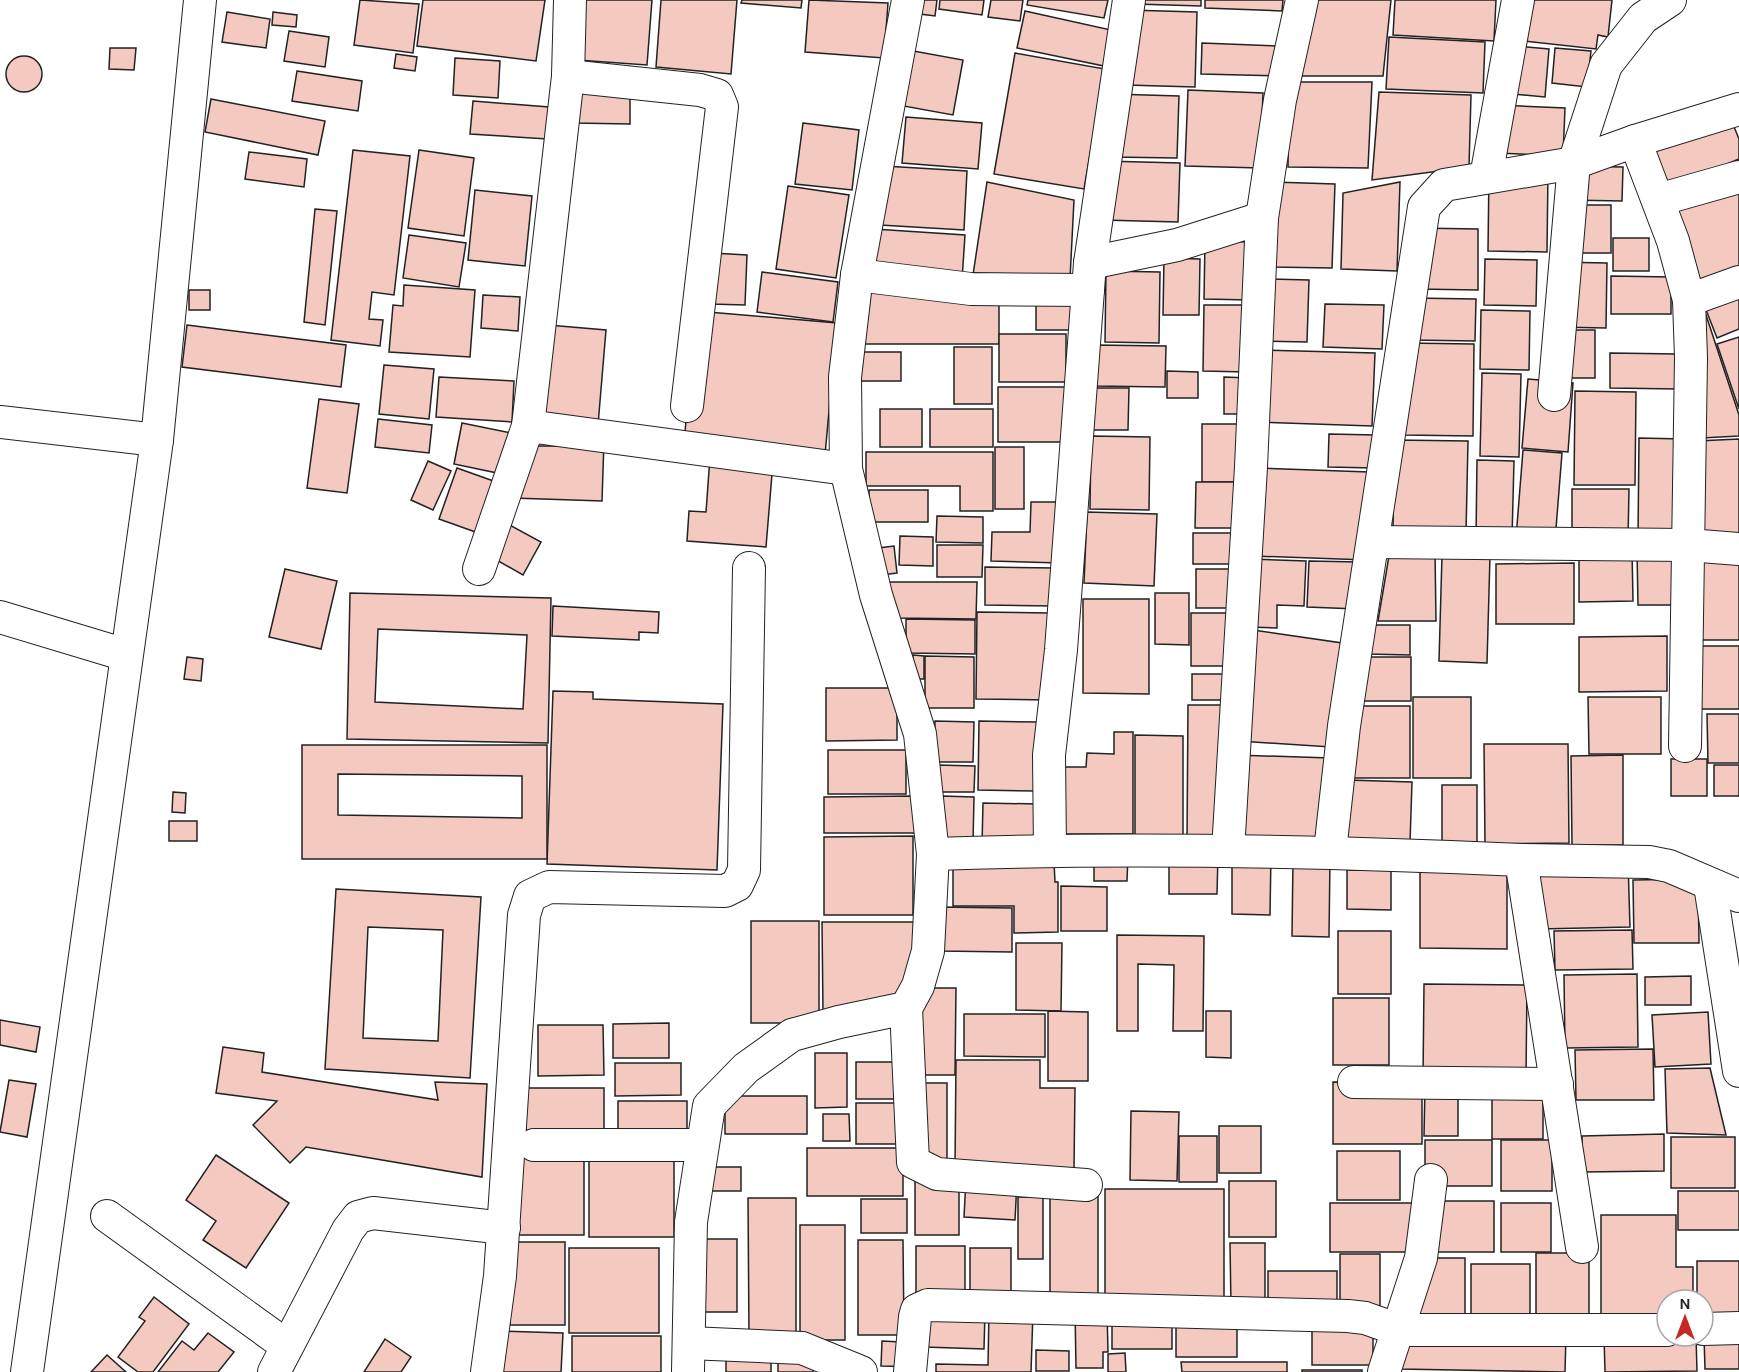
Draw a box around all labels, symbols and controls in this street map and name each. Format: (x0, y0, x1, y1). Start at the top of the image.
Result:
north arrow (1655, 1288, 1715, 1348)
text: N (1679, 1294, 1691, 1313)

